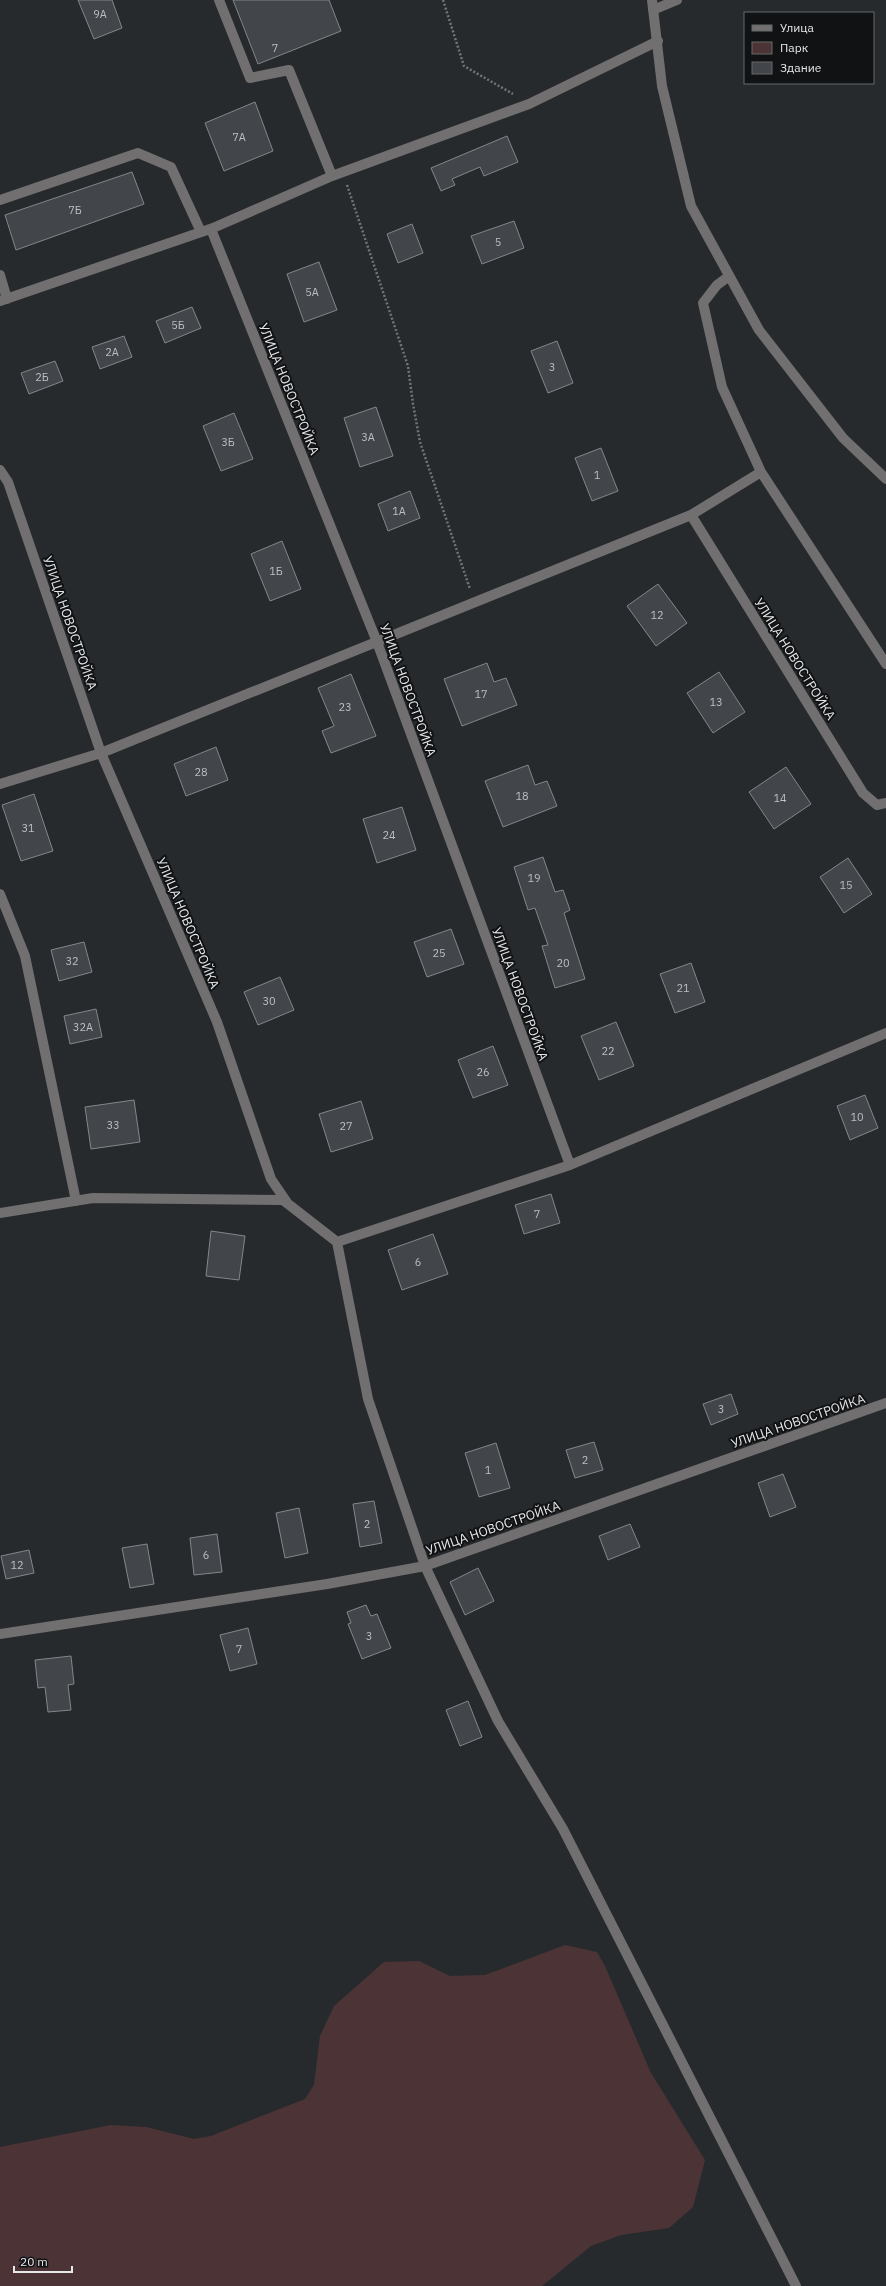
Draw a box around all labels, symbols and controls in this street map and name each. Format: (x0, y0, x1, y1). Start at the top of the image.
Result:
house number: 9А (93, 7, 107, 21)
legend (744, 12, 874, 84)
text: Улица (780, 20, 814, 35)
text: Парк (780, 40, 809, 55)
house number: 7 (272, 41, 278, 55)
text: Здание (780, 60, 822, 75)
house number: 7А (232, 130, 246, 144)
house number: 7Б (68, 203, 82, 217)
house number: 5 (495, 235, 501, 249)
house number: 5А (305, 285, 319, 299)
house number: 5Б (171, 318, 185, 332)
street label: УЛИЦА НОВОСТРОЙКА (255, 321, 324, 458)
house number: 2А (105, 345, 119, 359)
house number: 3 (549, 360, 555, 374)
house number: 2Б (35, 370, 49, 384)
house number: 3А (361, 430, 375, 444)
house number: 3Б (221, 435, 235, 449)
house number: 1 (594, 468, 601, 482)
house number: 1А (392, 504, 406, 518)
street label: УЛИЦА НОВОСТРОЙКА (39, 554, 101, 693)
house number: 1Б (269, 564, 283, 578)
street label: УЛИЦА НОВОСТРОЙКА (750, 595, 840, 724)
house number: 12 (650, 608, 664, 622)
street label: УЛИЦА НОВОСТРОЙКА (376, 621, 440, 760)
house number: 17 (474, 687, 488, 701)
house number: 13 (709, 695, 723, 709)
house number: 23 (338, 700, 352, 714)
house number: 28 (194, 765, 208, 779)
house number: 18 (515, 789, 529, 803)
house number: 14 (773, 791, 787, 805)
house number: 31 (21, 821, 35, 835)
house number: 24 (382, 828, 396, 842)
street label: УЛИЦА НОВОСТРОЙКА (153, 855, 224, 992)
house number: 19 (527, 871, 541, 885)
house number: 15 (839, 878, 853, 892)
street label: УЛИЦА НОВОСТРОЙКА (488, 925, 552, 1064)
house number: 25 (432, 946, 446, 960)
house number: 32 (65, 954, 79, 968)
house number: 20 (556, 956, 570, 970)
house number: 21 (676, 981, 690, 995)
house number: 30 (262, 994, 276, 1008)
house number: 32А (73, 1020, 93, 1034)
house number: 22 (601, 1044, 615, 1058)
house number: 26 (476, 1065, 490, 1079)
house number: 10 (850, 1110, 864, 1124)
house number: 33 (106, 1118, 120, 1132)
house number: 27 (339, 1119, 353, 1133)
house number: 7 (534, 1207, 540, 1221)
house number: 6 (415, 1255, 421, 1269)
street label: УЛИЦА НОВОСТРОЙКА (729, 1390, 868, 1452)
house number: 3 (718, 1402, 724, 1416)
house number: 2 (582, 1453, 588, 1467)
house number: 1 (485, 1463, 492, 1477)
street label: УЛИЦА НОВОСТРОЙКА (424, 1497, 563, 1559)
house number: 2 (364, 1517, 370, 1531)
house number: 6 (203, 1548, 209, 1562)
house number: 12 (10, 1558, 24, 1572)
house number: 3 (366, 1629, 372, 1643)
house number: 7 (236, 1642, 242, 1656)
scale bar (14, 2248, 72, 2274)
text: 20 m (20, 2254, 48, 2269)

